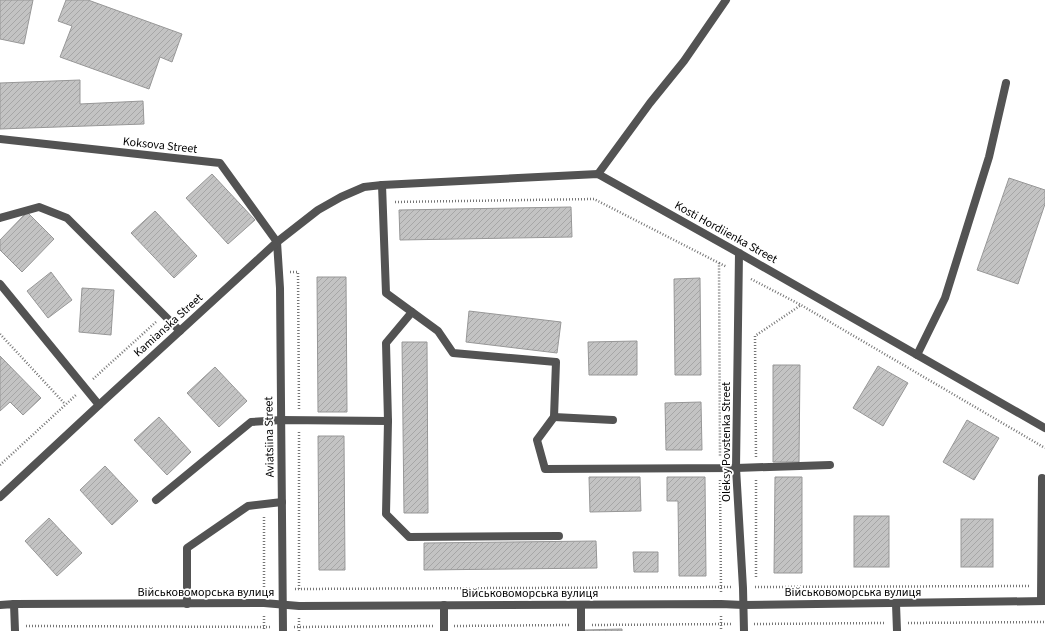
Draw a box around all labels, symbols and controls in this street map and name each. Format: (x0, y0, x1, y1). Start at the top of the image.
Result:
street label: Koksova Street (122, 133, 198, 158)
street label: Kosti Hordiienka Street (671, 197, 780, 268)
street label: Kamianska Street (130, 290, 207, 361)
street label: Oleksy Povstenka Street (718, 382, 735, 502)
street label: Aviatsiina Street (260, 396, 279, 478)
street label: Військовоморська вулиця (138, 584, 274, 601)
street label: Військовоморська вулиця (785, 584, 921, 601)
street label: Військовоморська вулиця (462, 585, 598, 602)

